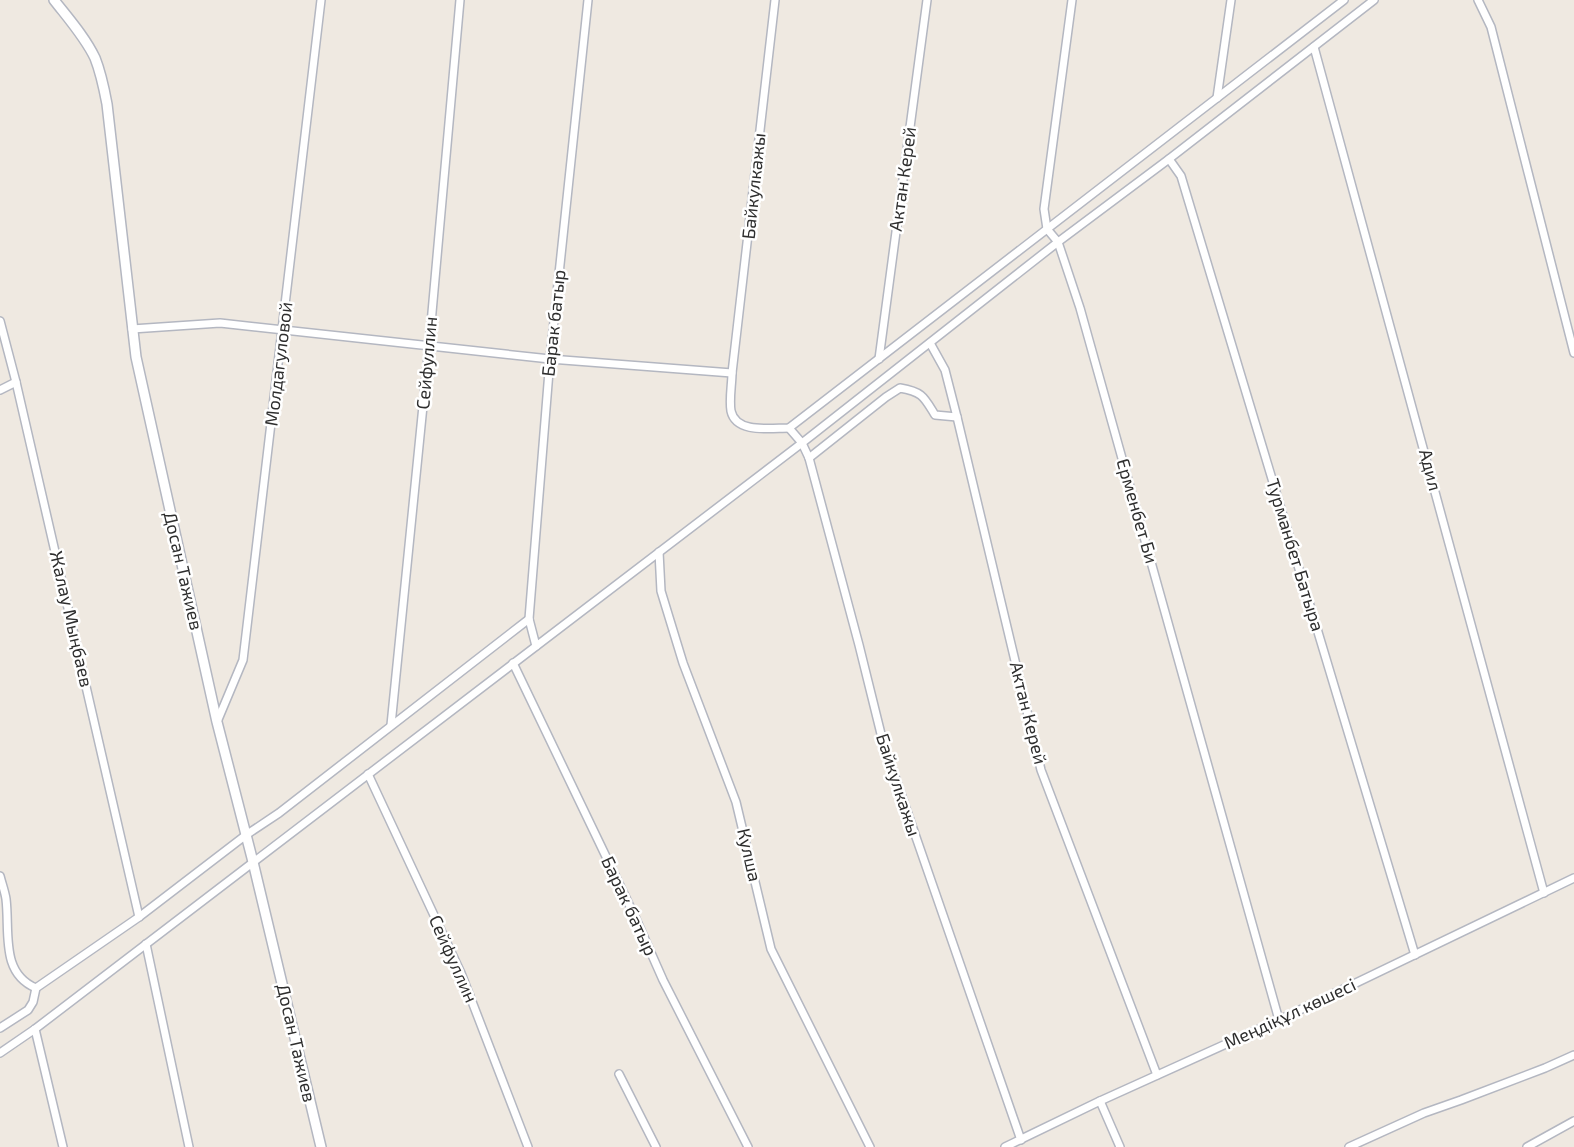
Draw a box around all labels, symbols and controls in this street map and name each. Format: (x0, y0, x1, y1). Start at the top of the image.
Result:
street label: Актан Керей (884, 125, 920, 233)
street label: Байкулкажы (736, 132, 770, 240)
street label: Барак батыр (536, 268, 570, 377)
street label: Молдагуловой (259, 300, 297, 427)
street label: Сейфуллин (411, 315, 441, 410)
street label: Адил (1415, 446, 1447, 493)
street label: Ерменбет Би (1112, 456, 1163, 566)
street label: Турманбет Батыра (1262, 476, 1330, 634)
street label: Досан Тажиев (160, 509, 208, 632)
street label: Жалау Мыңбаев (46, 548, 98, 689)
street label: Актан Керей (1006, 659, 1052, 766)
street label: Байкулкажы (872, 731, 926, 839)
street label: Кулша (733, 826, 767, 884)
street label: Барак батыр (597, 852, 663, 959)
street label: Сейфуллин (425, 911, 483, 1006)
street label: Меңдіқұл көшесі (1220, 973, 1359, 1053)
street label: Досан Тажиев (273, 981, 321, 1104)

